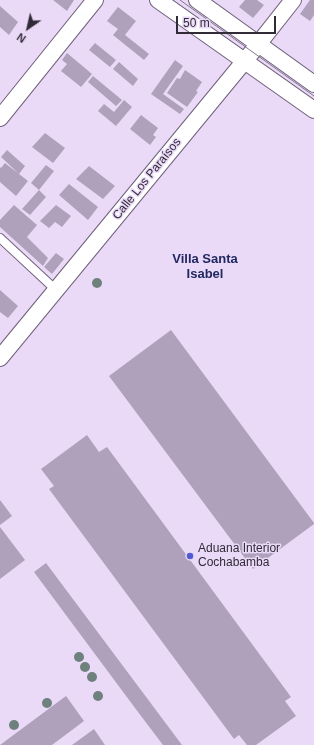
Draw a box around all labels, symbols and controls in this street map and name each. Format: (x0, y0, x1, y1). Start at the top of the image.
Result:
north arrow (8, 8, 48, 48)
scale bar (178, 8, 278, 34)
text: 50 m (183, 16, 210, 30)
text: N (15, 31, 28, 45)
street label: Calle Los Paraísos (110, 135, 184, 223)
district label: Villa Santa Isabel (172, 251, 238, 282)
place label: Aduana Interior Cochabamba (198, 542, 280, 570)
marker: Aduana Interior Cochabamba (185, 551, 195, 561)

